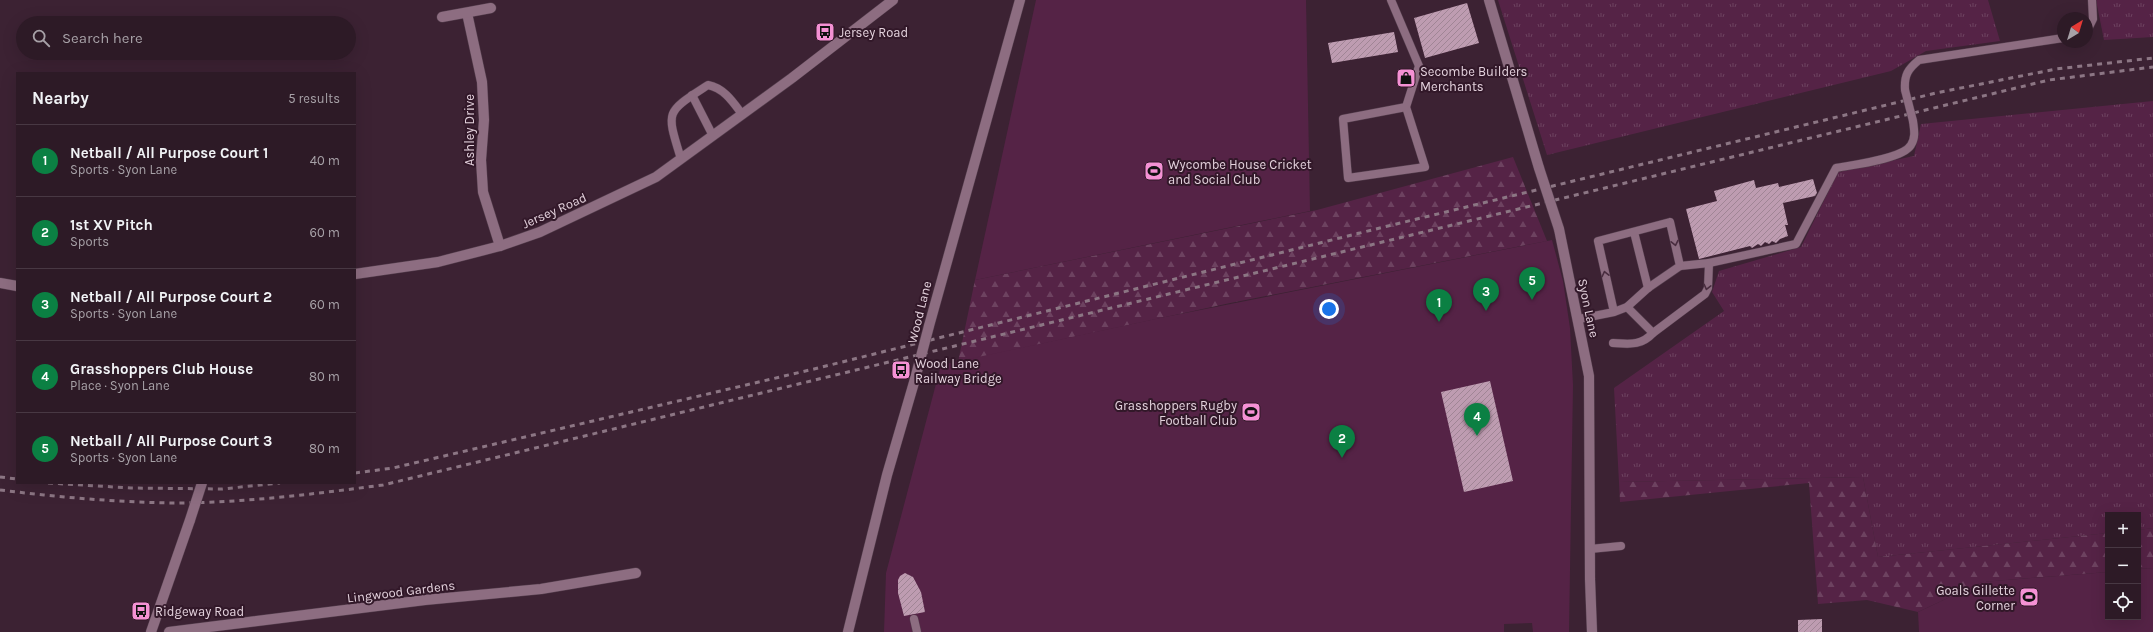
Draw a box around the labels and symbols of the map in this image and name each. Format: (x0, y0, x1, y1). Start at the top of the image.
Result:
north arrow (2057, 12, 2093, 48)
bus stop icon: Jersey Road (814, 21, 836, 43)
place label: Jersey Road (839, 25, 908, 40)
place label: Secombe Builders Merchants (1420, 64, 1528, 94)
shop icon: Secombe Builders Merchants (1395, 67, 1417, 89)
street label: Ashley Drive (462, 94, 477, 166)
place label: Wycombe House Cricket and Social Club (1168, 157, 1312, 187)
sports icon: Wycombe House Cricket and Social Club (1143, 160, 1165, 182)
street label: Jersey Road (520, 190, 589, 231)
one-way arrow (1670, 240, 1678, 246)
pin: 5 (1519, 267, 1545, 300)
one-way arrow (1602, 271, 1610, 277)
street label: Syon Lane (1575, 277, 1602, 339)
pin: 3 (1473, 278, 1499, 311)
street label: Wood Lane (904, 279, 935, 345)
one-way arrow (1703, 283, 1712, 290)
pin: 1 (1426, 289, 1452, 322)
your location (1319, 299, 1339, 319)
place label: Wood Lane Railway Bridge (915, 356, 1002, 386)
bus stop icon: Wood Lane Railway Bridge (890, 359, 912, 381)
place label: Grasshoppers Rugby Football Club (1115, 398, 1237, 428)
sports icon: Grasshoppers Rugby Football Club (1240, 401, 1262, 423)
pin: 4 (1464, 403, 1490, 436)
pin: 2 (1329, 425, 1355, 458)
street label: Lingwood Gardens (346, 577, 456, 606)
place label: Goals Gillette Corner (1936, 583, 2015, 613)
sports icon: Goals Gillette Corner (2018, 586, 2040, 608)
bus stop icon: Ridgeway Road (130, 600, 152, 622)
place label: Ridgeway Road (155, 604, 244, 619)

